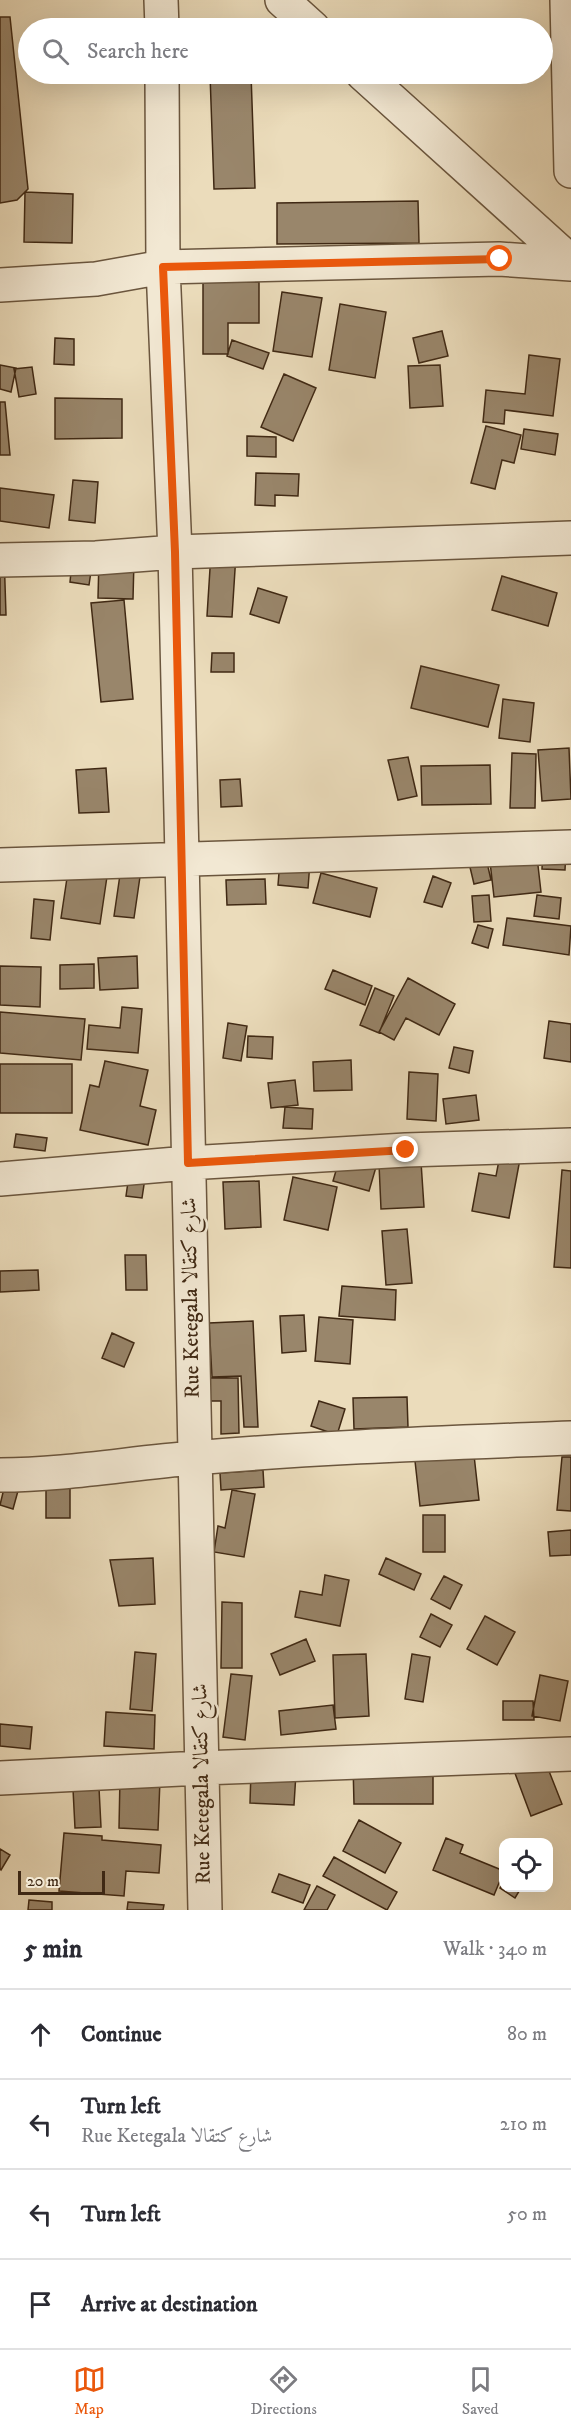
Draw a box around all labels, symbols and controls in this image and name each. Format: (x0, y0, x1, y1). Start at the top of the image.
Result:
search box (18, 18, 553, 84)
icon: search (39, 35, 72, 68)
text: Search here (87, 38, 189, 65)
route start (486, 245, 512, 271)
route end (392, 1136, 418, 1162)
street label: Rue Ketegala شارع كتقالا (176, 1197, 210, 1399)
street label: Rue Ketegala شارع كتقالا (187, 1683, 221, 1885)
map controls (499, 1838, 553, 1892)
button: locate (499, 1838, 553, 1892)
scale bar (18, 1868, 105, 1896)
text: 20 m (27, 1871, 59, 1891)
text: 5 min (24, 1933, 82, 1966)
text: Walk · 340 m (443, 1937, 547, 1962)
icon: ahead (24, 2018, 57, 2051)
text: Continue (81, 2021, 162, 2048)
text: 80 m (507, 2022, 547, 2047)
text: Turn left (81, 2093, 161, 2120)
icon: left (24, 2108, 57, 2141)
text: 210 m (500, 2112, 547, 2137)
text: Rue Ketegala شارع كتقالا (81, 2124, 272, 2149)
icon: left (24, 2198, 57, 2231)
text: Turn left (81, 2201, 161, 2228)
text: 50 m (507, 2202, 547, 2227)
icon: arrive (24, 2288, 57, 2321)
text: Arrive at destination (81, 2291, 258, 2318)
tab: Map (73, 2363, 106, 2419)
tab: Directions (251, 2363, 317, 2419)
tab: Saved (462, 2363, 499, 2419)

